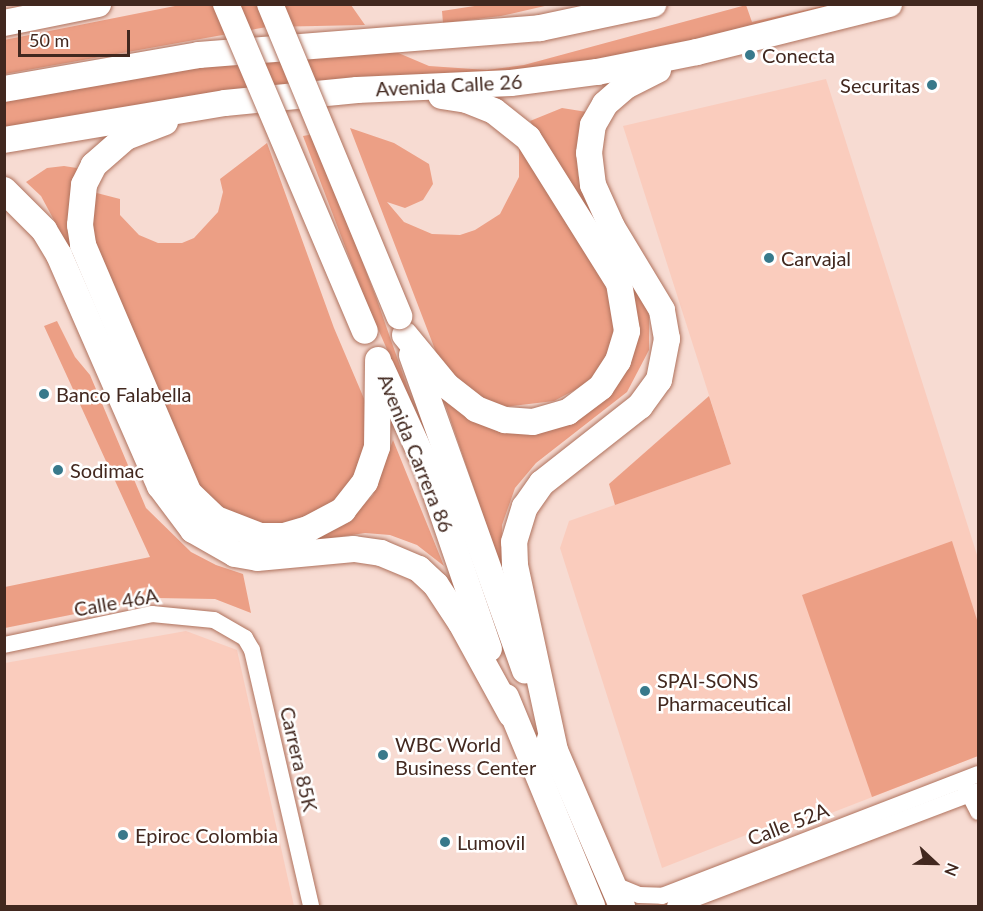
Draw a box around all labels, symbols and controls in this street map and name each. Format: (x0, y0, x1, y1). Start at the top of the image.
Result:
scale bar (21, 18, 134, 56)
text: 50 m (29, 29, 69, 51)
place label: Conecta (762, 43, 835, 67)
marker: Conecta (743, 48, 757, 62)
street label: Avenida Calle 26 (375, 69, 523, 101)
place label: Securitas (840, 73, 920, 97)
marker: Securitas (925, 78, 939, 92)
place label: Carvajal (781, 246, 851, 270)
marker: Carvajal (762, 251, 776, 265)
street label: Avenida Carrera 86 (373, 370, 459, 536)
place label: Banco Falabella (56, 382, 191, 406)
marker: Banco Falabella (37, 387, 51, 401)
place label: Sodimac (70, 458, 144, 482)
marker: Sodimac (51, 463, 65, 477)
street label: Calle 46A (72, 583, 160, 621)
place label: SPAI-SONS Pharmaceutical (657, 668, 791, 715)
marker: SPAI-SONS Pharmaceutical (638, 684, 652, 698)
street label: Carrera 85K (275, 704, 323, 814)
place label: WBC World Business Center (395, 732, 536, 779)
marker: WBC World Business Center (376, 748, 390, 762)
street label: Calle 52A (744, 798, 832, 850)
place label: Epiroc Colombia (135, 823, 278, 847)
marker: Epiroc Colombia (116, 828, 130, 842)
place label: Lumovil (457, 830, 525, 854)
north arrow (905, 833, 965, 893)
marker: Lumovil (438, 835, 452, 849)
text: N (941, 861, 963, 879)

